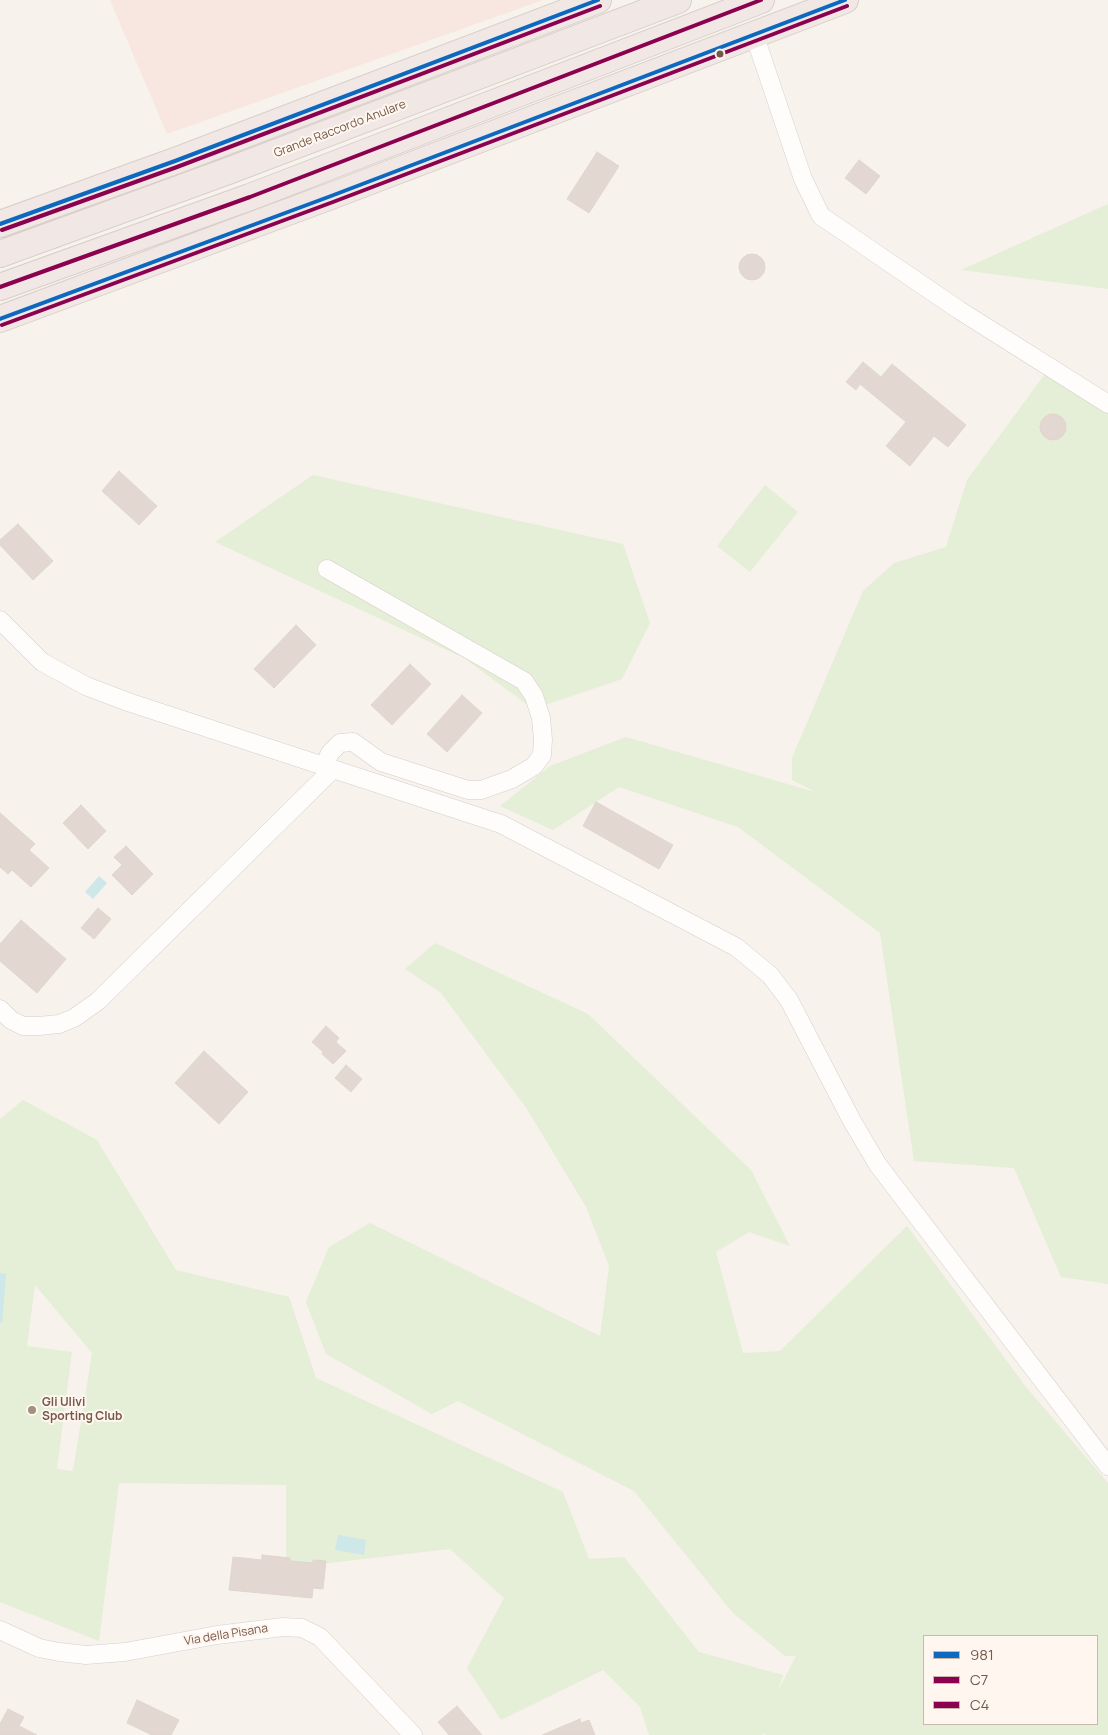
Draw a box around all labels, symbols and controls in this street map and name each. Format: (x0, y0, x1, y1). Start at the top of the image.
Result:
unlabelled marker (715, 49, 725, 59)
street label: Grande Raccordo Anulare (272, 97, 408, 161)
place label: Gli Ulivi Sporting Club (42, 1396, 122, 1424)
marker: Gli Ulivi Sporting Club (26, 1404, 38, 1416)
street label: Via della Pisana (183, 1621, 269, 1649)
legend (923, 1635, 1098, 1725)
text: 981 (970, 1644, 994, 1665)
text: C7 (970, 1669, 988, 1690)
text: C4 (970, 1694, 989, 1715)

